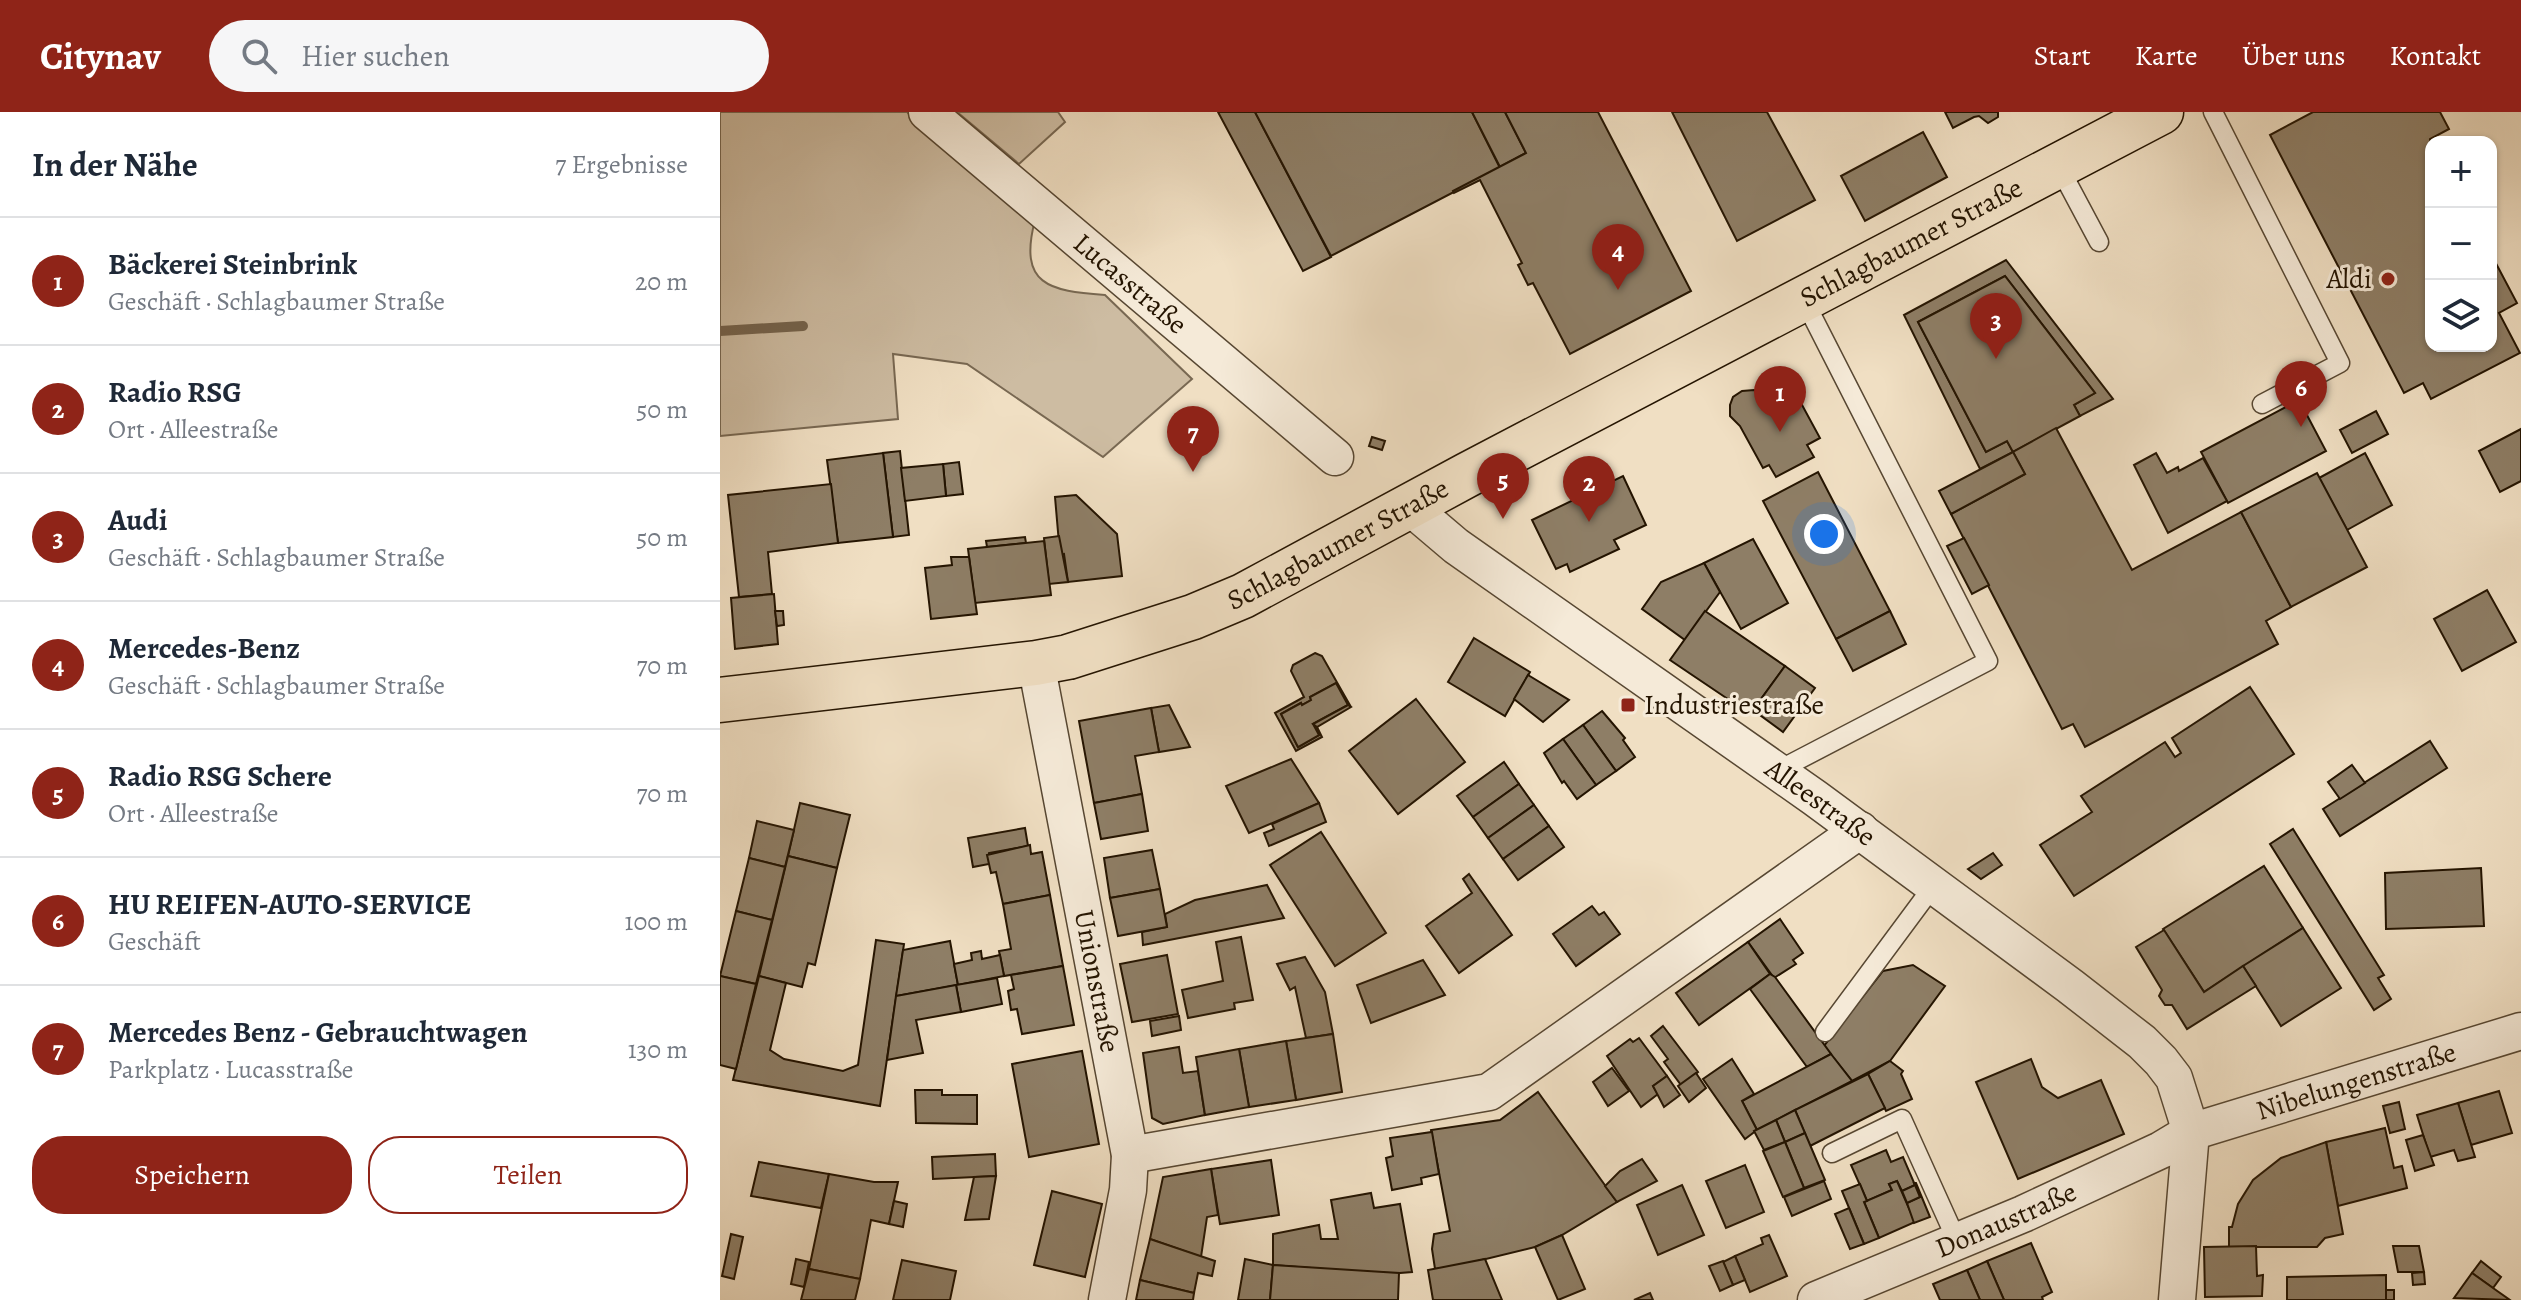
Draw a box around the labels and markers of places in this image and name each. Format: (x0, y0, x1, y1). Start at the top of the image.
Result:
pin: 4 (1592, 224, 1644, 290)
place label: Aldi (2325, 260, 2372, 298)
marker: Aldi (2379, 270, 2397, 288)
pin: 3 (1970, 293, 2022, 359)
pin: 6 (2275, 361, 2327, 427)
pin: 1 (1754, 366, 1806, 432)
pin: 7 (1167, 406, 1219, 472)
pin: 5 (1477, 453, 1529, 519)
pin: 2 (1563, 456, 1615, 522)
place label: Industriestraße (1644, 686, 1824, 724)
marker: Industriestraße (1619, 696, 1637, 714)

